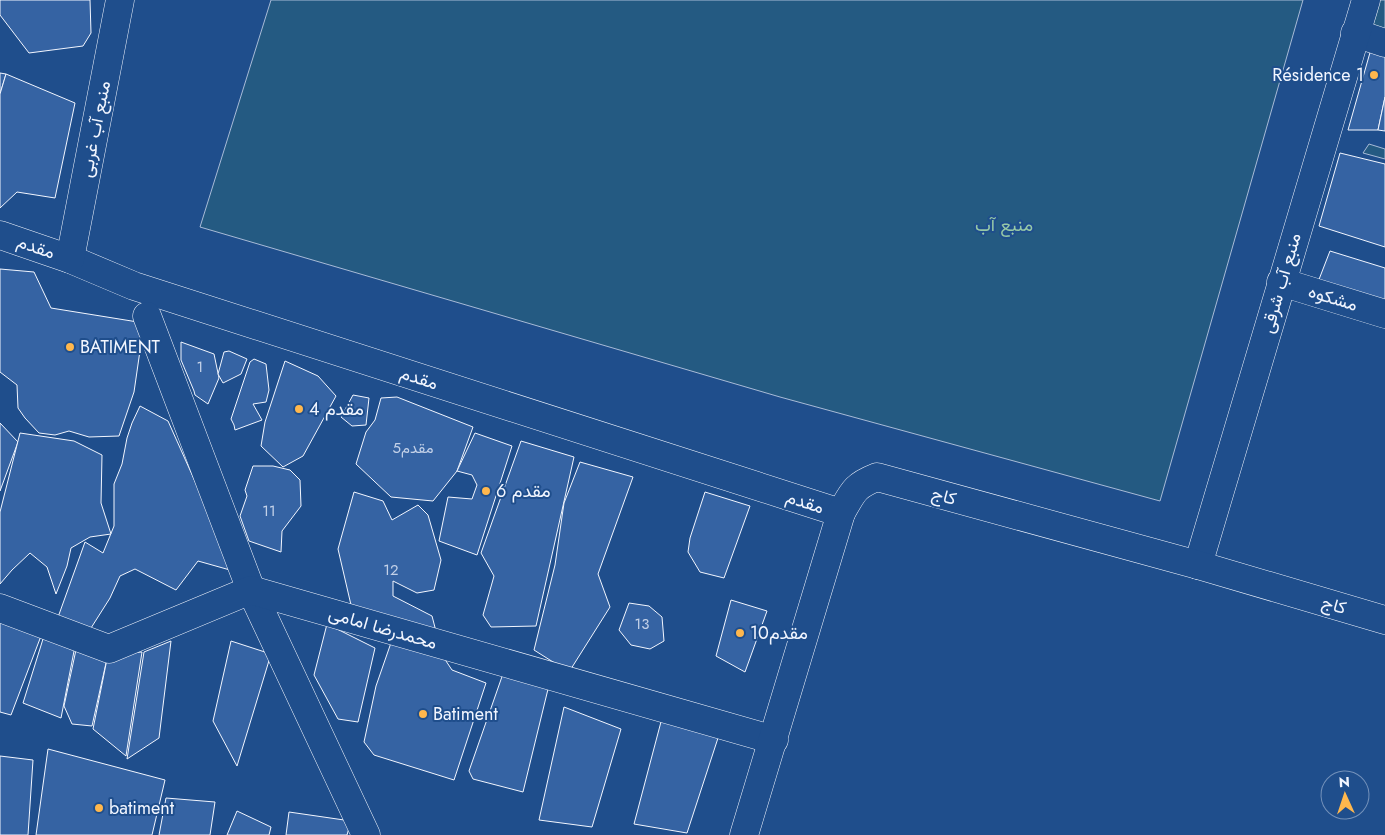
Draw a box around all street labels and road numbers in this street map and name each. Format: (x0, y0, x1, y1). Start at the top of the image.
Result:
street label: منبع آب غربی (73, 78, 117, 180)
street label: مقدم (13, 228, 59, 266)
street label: منبع آب شرقی (1254, 230, 1308, 336)
street label: مشکوه (1305, 278, 1361, 318)
street label: مقدم (397, 360, 441, 396)
street label: کاج (929, 480, 959, 512)
street label: مقدم (783, 484, 827, 520)
street label: کاج (1319, 589, 1349, 621)
street label: محمدرضا امامی (326, 600, 440, 656)

